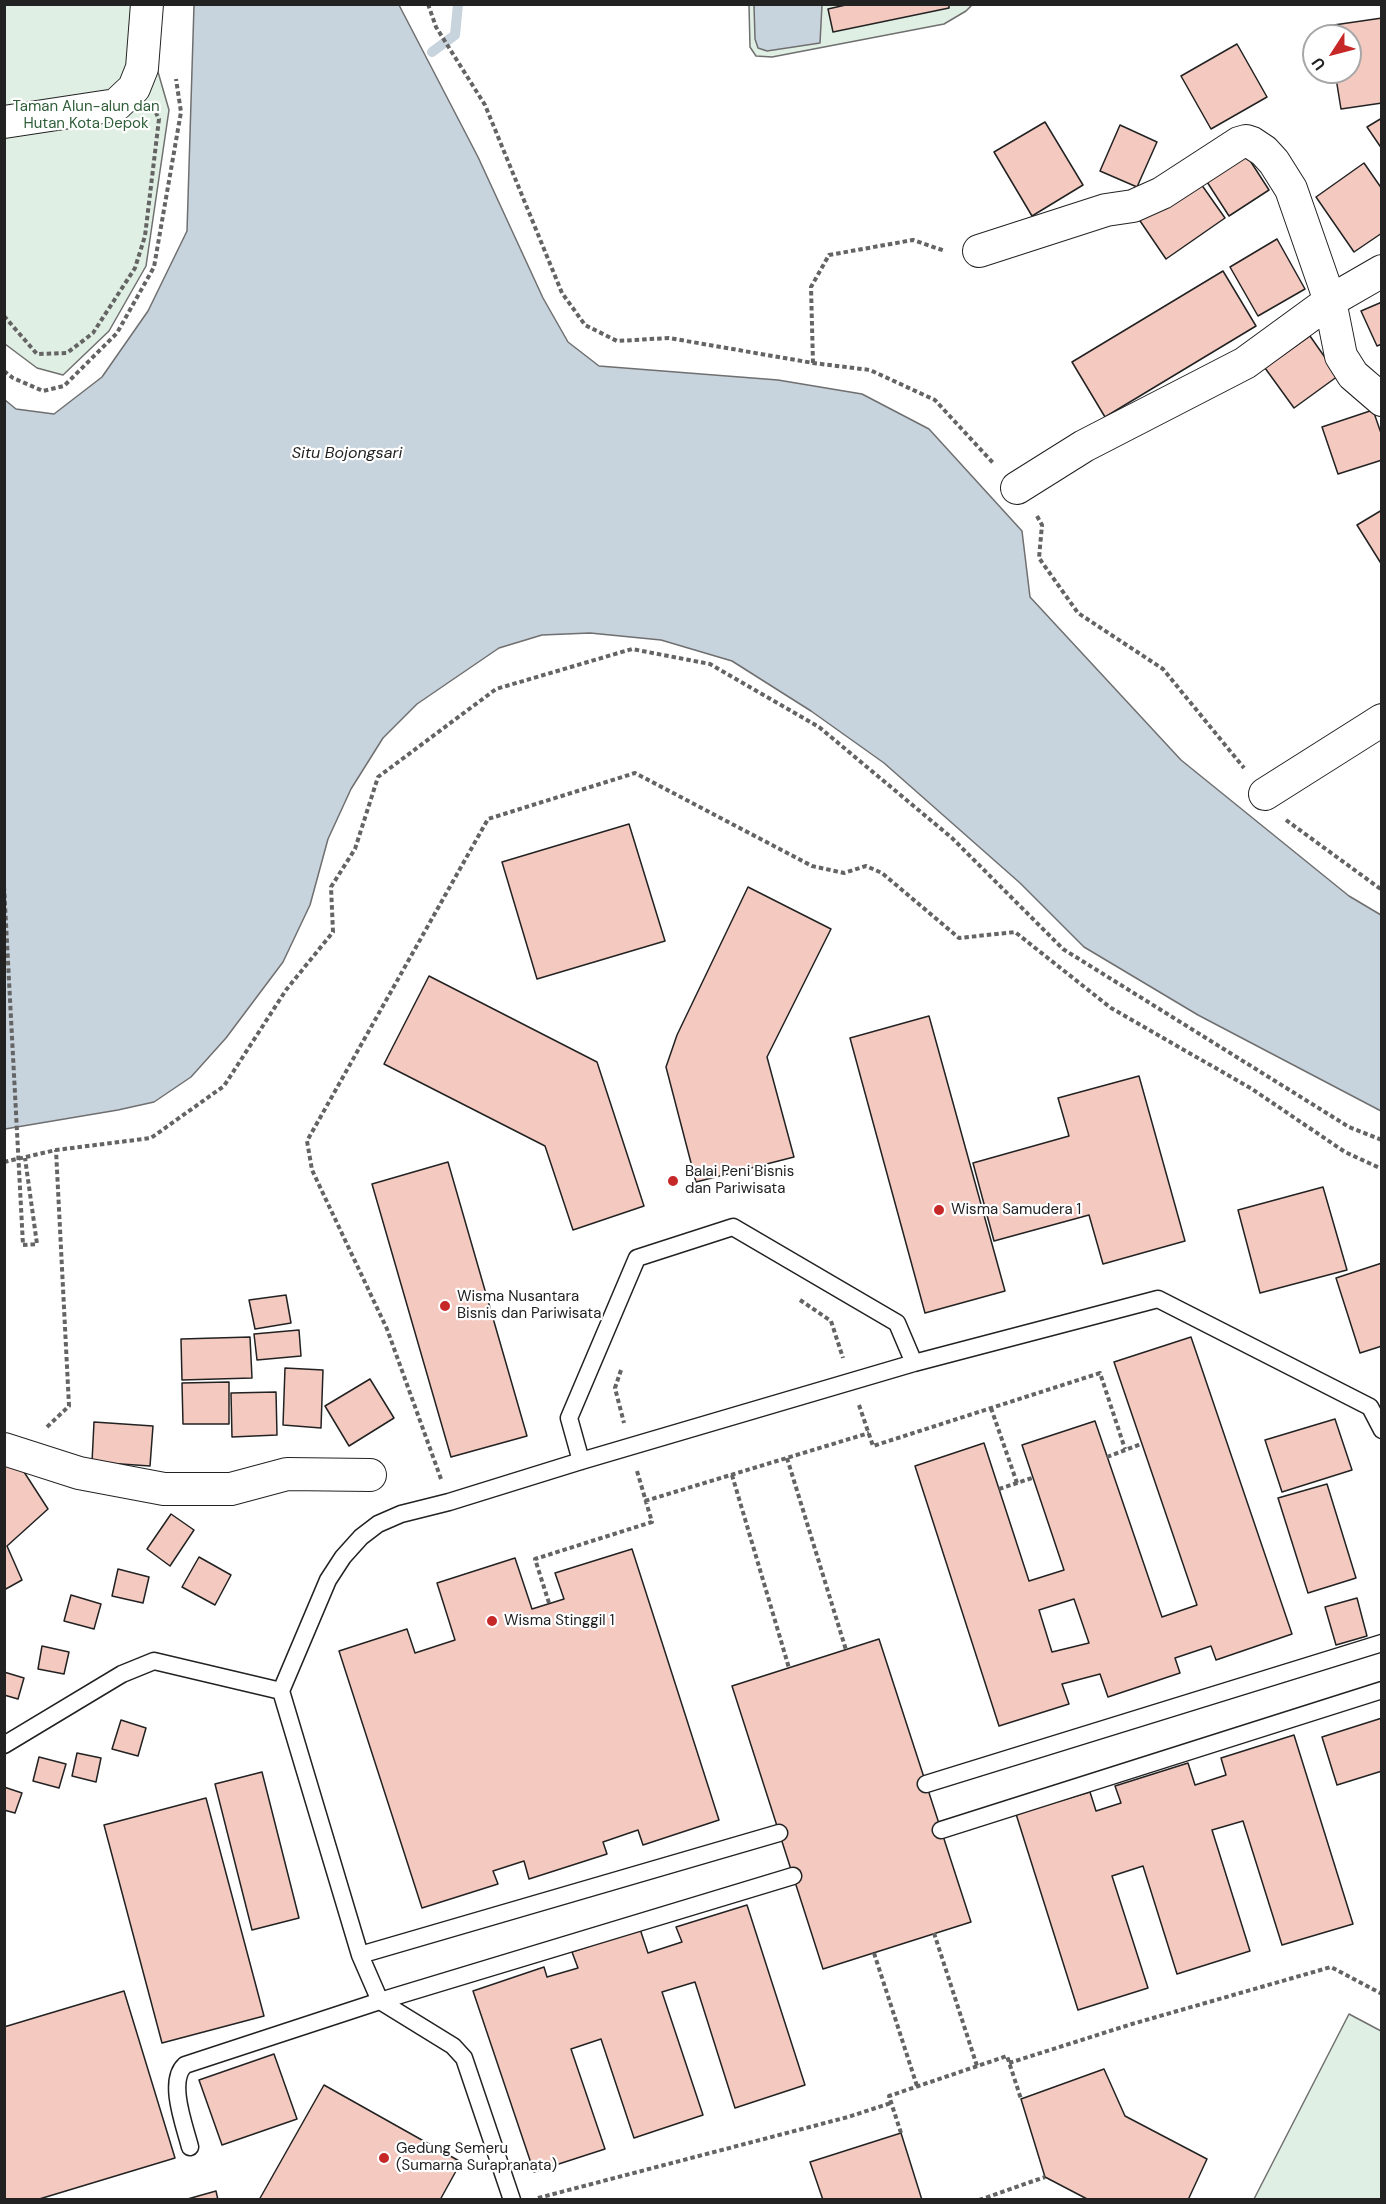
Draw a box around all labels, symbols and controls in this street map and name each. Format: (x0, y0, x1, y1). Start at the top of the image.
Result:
north arrow (1302, 24, 1362, 84)
text: U (1307, 53, 1330, 74)
park label: Taman Alun-alun dan Hutan Kota Depok (12, 98, 160, 133)
water label: Situ Bojongsari (292, 444, 402, 464)
place label: Balai Peni Bisnis dan Pariwisata (685, 1163, 794, 1198)
marker: Balai Peni Bisnis dan Pariwisata (666, 1174, 680, 1188)
place label: Wisma Samudera 1 (951, 1201, 1081, 1219)
marker: Wisma Samudera 1 (932, 1203, 946, 1217)
place label: Wisma Nusantara Bisnis dan Pariwisata (457, 1288, 601, 1323)
marker: Wisma Nusantara Bisnis dan Pariwisata (438, 1299, 452, 1313)
place label: Wisma Stinggil 1 (504, 1612, 614, 1630)
marker: Wisma Stinggil 1 (485, 1614, 499, 1628)
place label: Gedung Semeru (Sumarna Surapranata) (396, 2140, 557, 2175)
marker: Gedung Semeru (Sumarna Surapranata) (377, 2151, 391, 2165)

